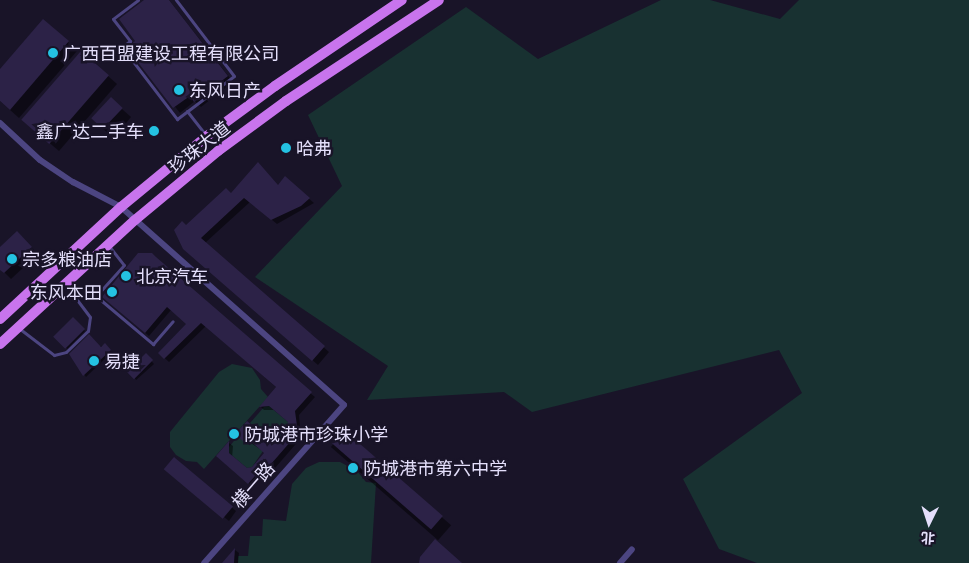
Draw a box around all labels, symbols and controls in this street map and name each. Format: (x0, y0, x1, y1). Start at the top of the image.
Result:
place label: 广西百盟建设工程有限公司 (63, 42, 279, 64)
marker: 广西百盟建设工程有限公司 (47, 47, 59, 59)
place label: 东风日产 (189, 79, 261, 101)
marker: 东风日产 (173, 84, 185, 96)
street label: 珍珠大道 (164, 116, 234, 178)
place label: 鑫广达二手车 (36, 120, 144, 142)
marker: 鑫广达二手车 (148, 125, 160, 137)
place label: 哈弗 (296, 137, 332, 159)
marker: 哈弗 (280, 142, 292, 154)
place label: 宗多粮油店 (22, 248, 112, 270)
marker: 宗多粮油店 (6, 253, 18, 265)
place label: 北京汽车 (136, 265, 208, 287)
marker: 北京汽车 (120, 270, 132, 282)
place label: 东风本田 (30, 281, 102, 303)
marker: 东风本田 (106, 286, 118, 298)
place label: 易捷 (104, 350, 140, 372)
marker: 易捷 (88, 355, 100, 367)
place label: 防城港市珍珠小学 (244, 423, 388, 445)
marker: 防城港市珍珠小学 (228, 428, 240, 440)
place label: 防城港市第六中学 (363, 457, 507, 479)
street label: 横一路 (227, 458, 279, 512)
marker: 防城港市第六中学 (347, 462, 359, 474)
north arrow (904, 498, 954, 548)
text: 北 (920, 528, 936, 548)

